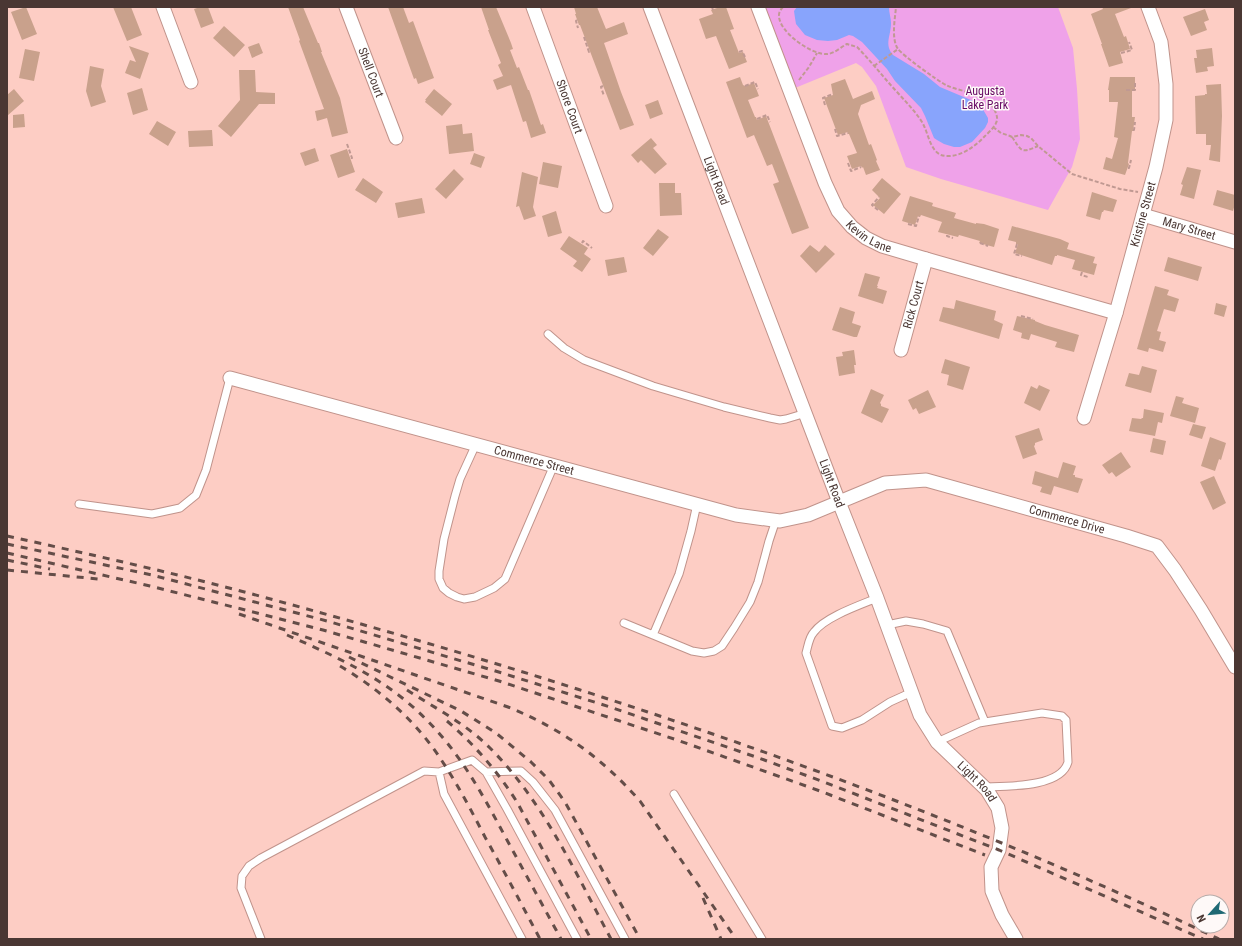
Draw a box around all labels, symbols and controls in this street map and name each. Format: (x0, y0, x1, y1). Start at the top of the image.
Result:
street label: Shell Court (355, 46, 387, 100)
street label: Shore Court (553, 78, 586, 136)
park label: Augusta Lake Park (962, 84, 1009, 112)
street label: Light Road (701, 155, 732, 207)
street label: Kristine Street (1127, 180, 1159, 249)
street label: Mary Street (1161, 214, 1218, 243)
street label: Kevin Lane (843, 218, 893, 256)
street label: Rick Court (900, 279, 927, 330)
street label: Commerce Street (493, 443, 576, 478)
street label: Light Road (816, 457, 848, 510)
street label: Commerce Drive (1027, 502, 1107, 537)
street label: Light Road (955, 758, 999, 804)
north arrow (1190, 894, 1230, 934)
text: N (1194, 912, 1209, 924)

